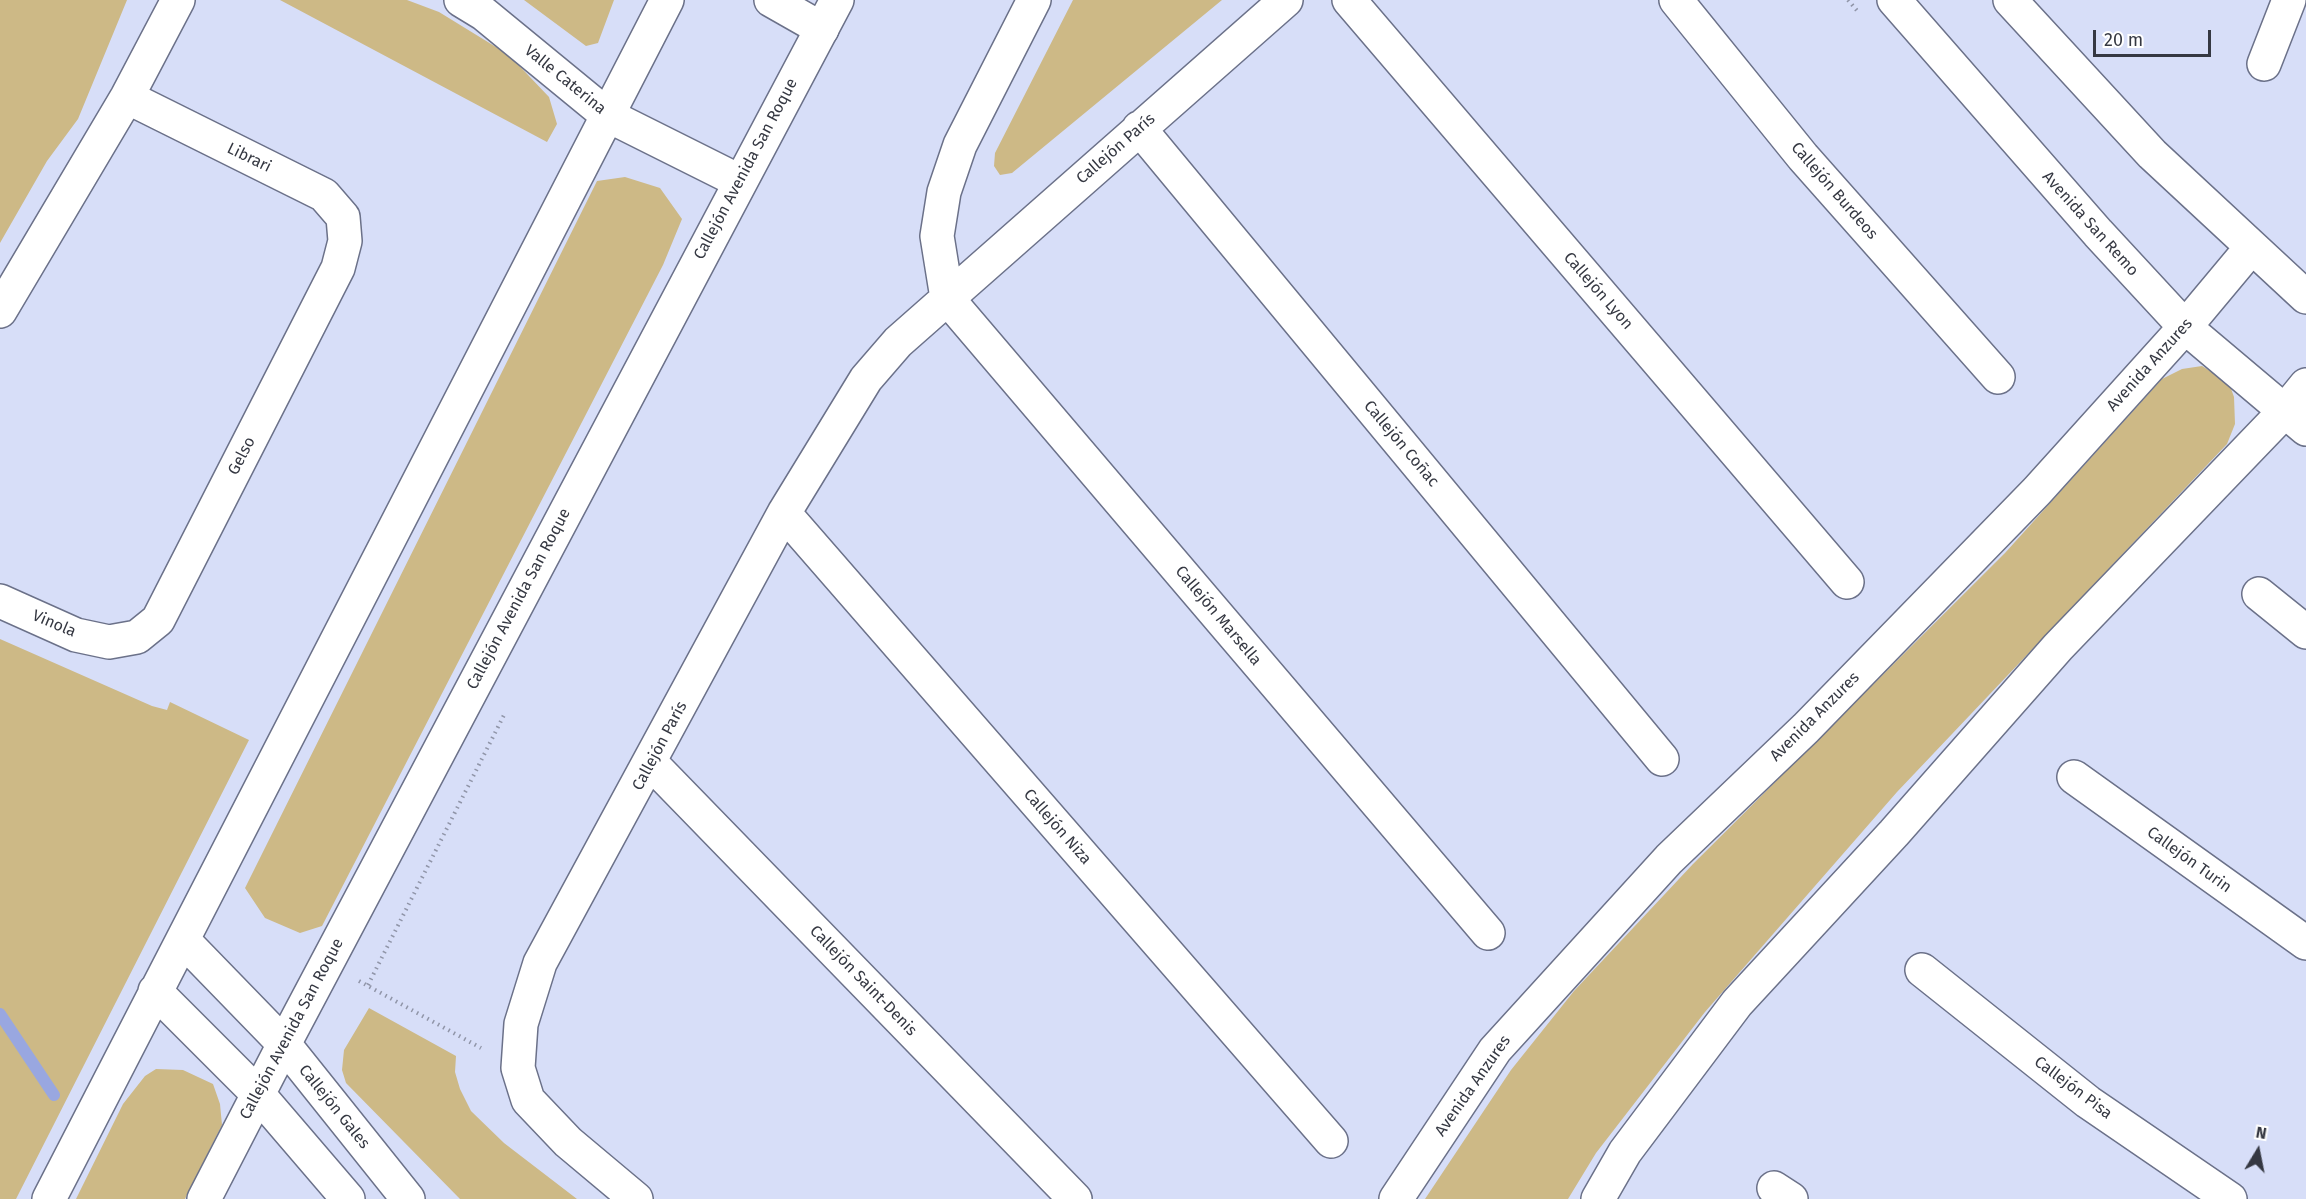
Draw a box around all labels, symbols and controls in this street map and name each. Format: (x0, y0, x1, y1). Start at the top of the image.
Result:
scale bar (2096, 18, 2214, 56)
text: 20 m (2104, 29, 2143, 51)
street label: Valle Caterina (520, 41, 610, 119)
street label: Callejón Avenida San Roque (690, 75, 802, 263)
street label: Callejón París (1073, 110, 1159, 188)
street label: Callejón Burdeos (1787, 138, 1881, 244)
street label: Librari (224, 139, 274, 177)
street label: Avenida San Remo (2038, 168, 2142, 280)
street label: Callejón Lyon (1559, 248, 1637, 334)
street label: Avenida Anzures (2103, 314, 2197, 416)
street label: Callejón Coñac (1359, 397, 1443, 491)
street label: Gelso (224, 434, 260, 478)
street label: Callejón Avenida San Roque (463, 505, 575, 693)
street label: Callejón Marsella (1171, 562, 1265, 670)
street label: Vinola (29, 606, 79, 642)
street label: Avenida Anzures (1766, 668, 1864, 766)
street label: Callejón París (629, 698, 691, 794)
street label: Callejón Niza (1019, 785, 1095, 869)
street label: Callejón Turin (2143, 823, 2235, 897)
street label: Callejón Saint-Denis (805, 922, 921, 1040)
street label: Callejón Avenida San Roque (236, 935, 348, 1123)
street label: Avenida Anzures (1431, 1032, 1515, 1140)
street label: Callejón Pisa (2030, 1052, 2116, 1124)
street label: Callejón Gales (294, 1061, 374, 1153)
north arrow (2228, 1121, 2288, 1181)
text: N (2254, 1123, 2268, 1143)

